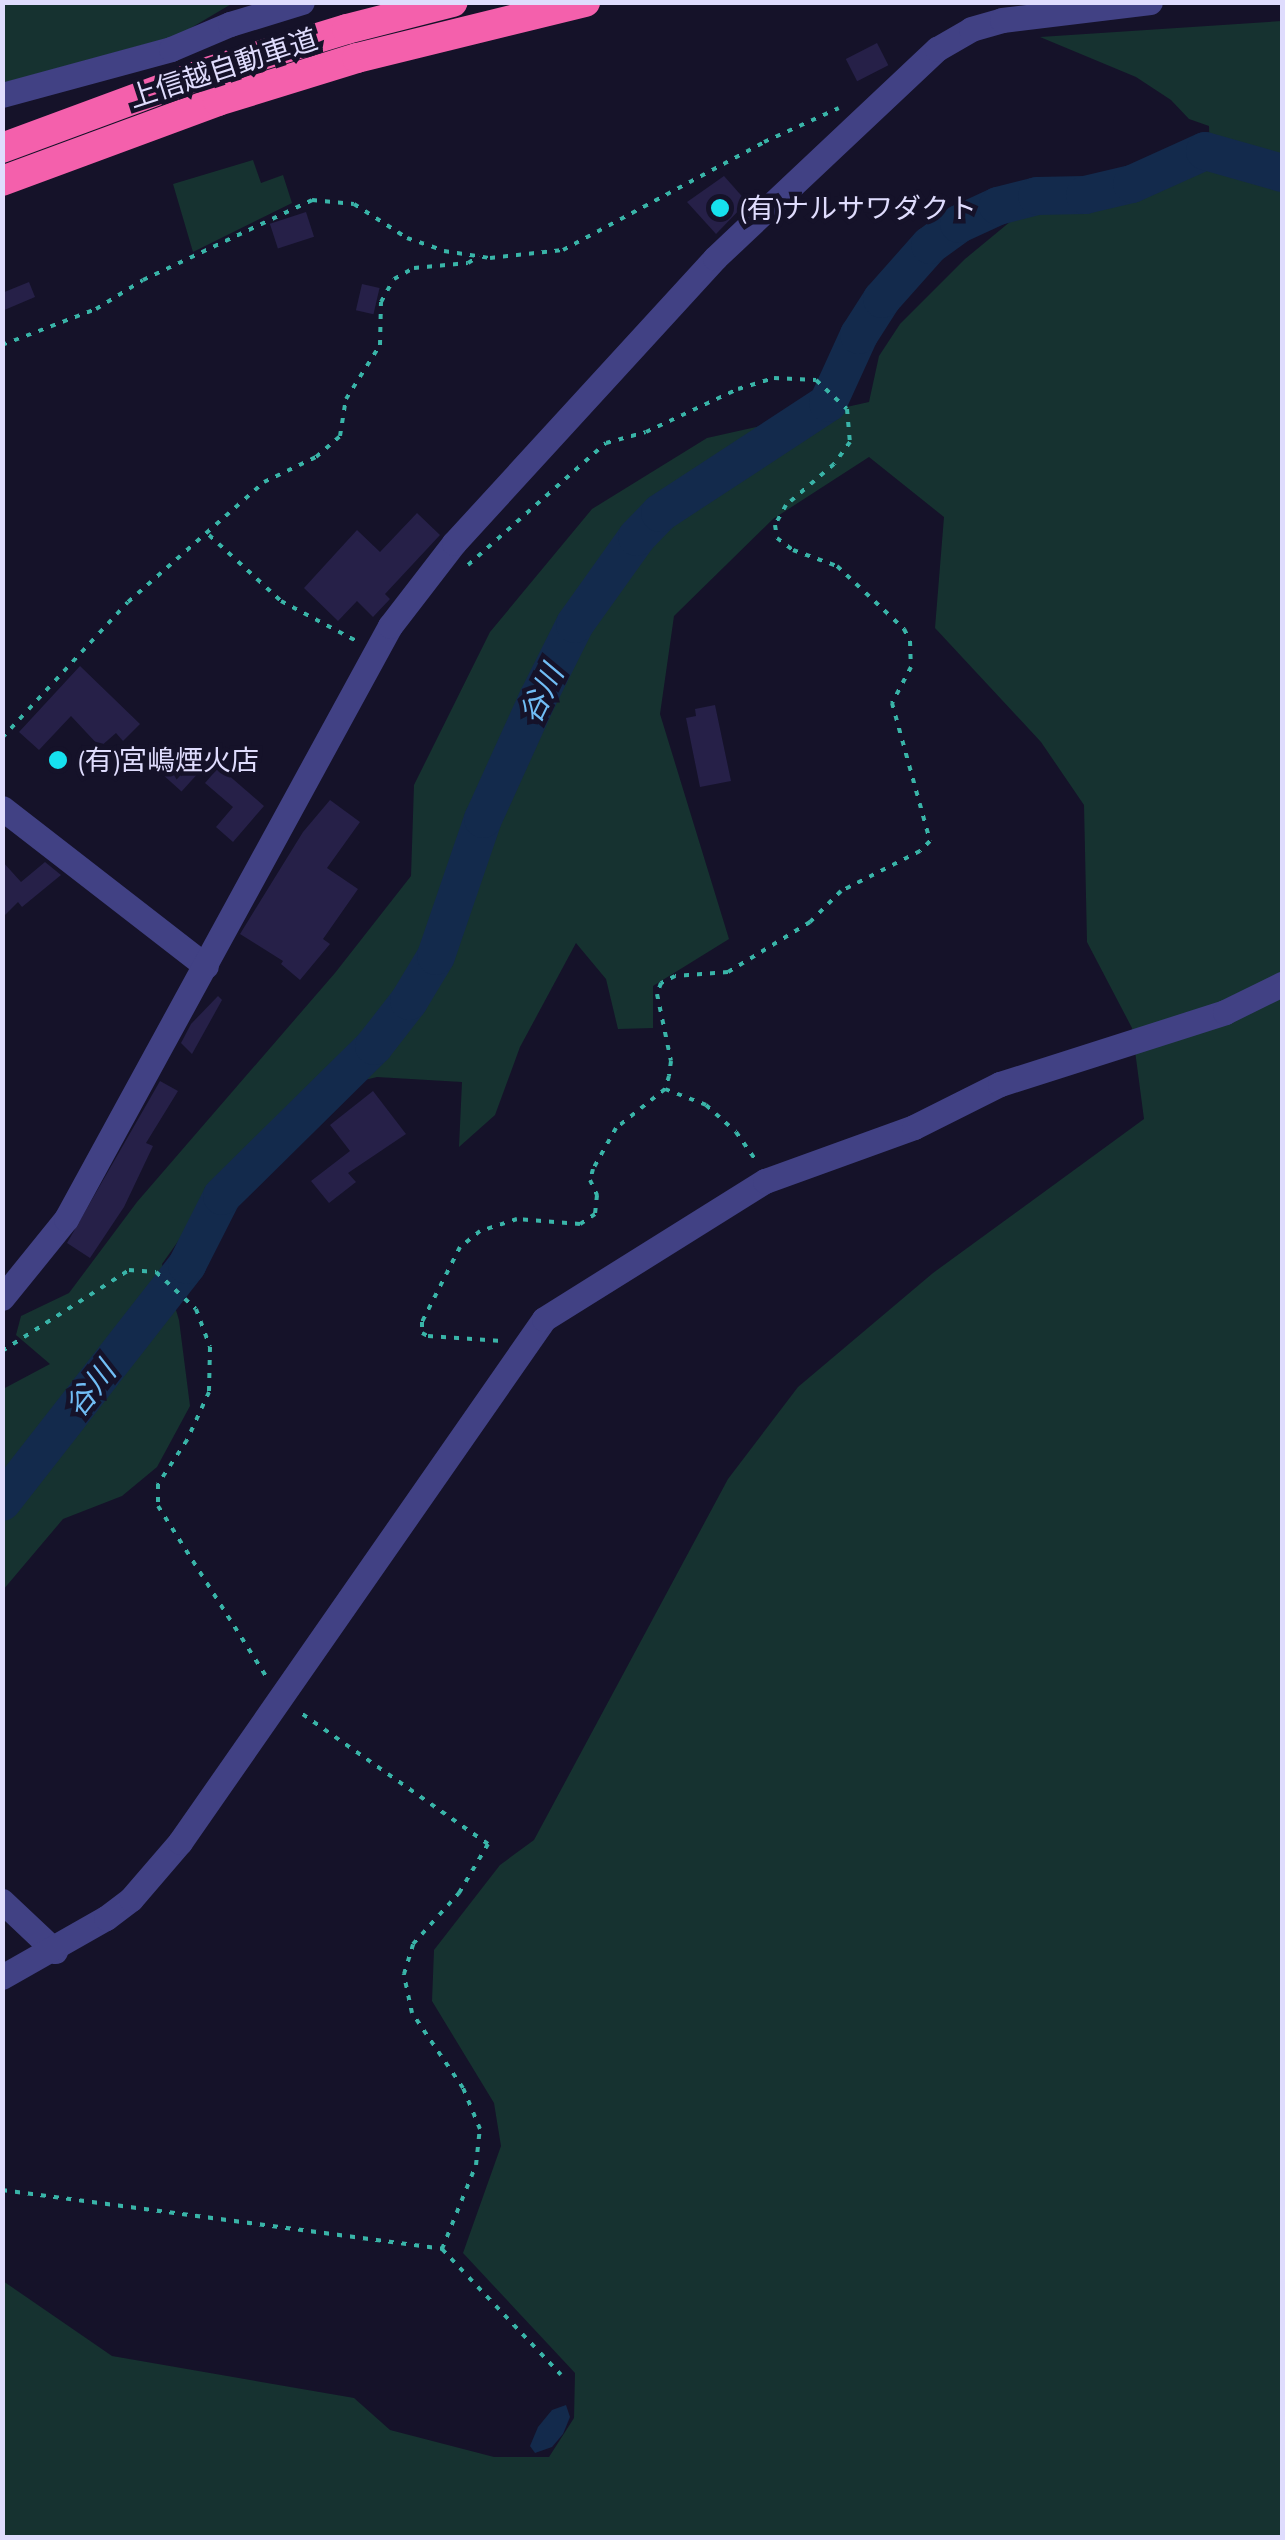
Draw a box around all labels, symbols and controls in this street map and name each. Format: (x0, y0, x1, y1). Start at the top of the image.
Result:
street label: 上信越自動車道 (125, 22, 321, 114)
place label: (有)ナルサワダクト (740, 191, 977, 225)
marker: (有)ナルサワダクト (709, 197, 731, 219)
water label: 谷川 (512, 659, 570, 729)
place label: (有)宮嶋煙火店 (78, 743, 259, 777)
marker: (有)宮嶋煙火店 (47, 749, 69, 771)
water label: 谷川 (57, 1354, 123, 1424)

